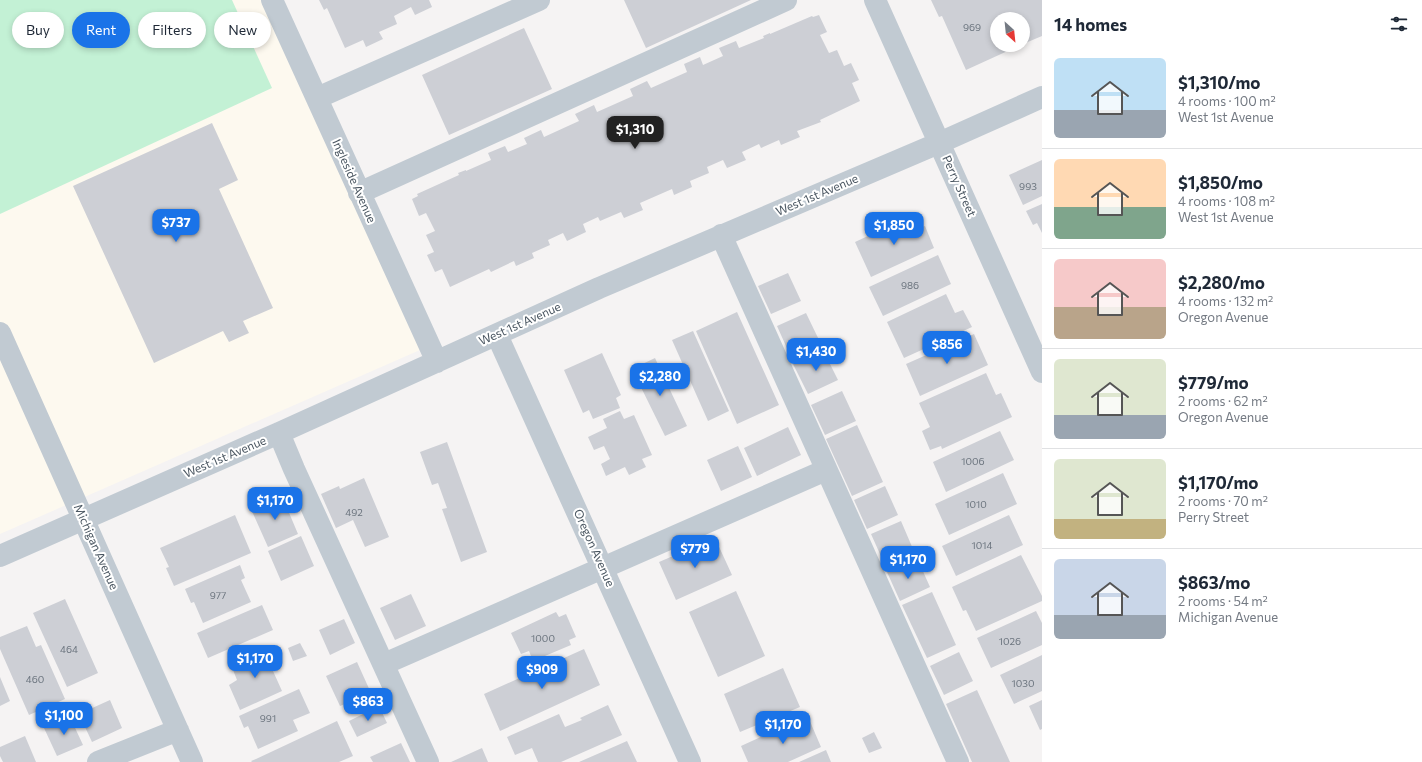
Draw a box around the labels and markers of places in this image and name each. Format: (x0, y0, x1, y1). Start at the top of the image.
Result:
pin: $1,310 (602, 116, 668, 150)
pin: $737 (152, 209, 200, 243)
pin: $1,850 (861, 212, 927, 246)
pin: $856 (923, 331, 971, 365)
pin: $1,430 (783, 338, 849, 372)
pin: $2,280 (627, 363, 693, 397)
pin: $1,170 (242, 487, 308, 521)
pin: $779 (671, 535, 719, 569)
pin: $1,170 (875, 546, 941, 580)
pin: $1,170 (222, 645, 288, 679)
pin: $909 (518, 656, 566, 690)
pin: $863 (344, 688, 392, 722)
pin: $1,100 (31, 702, 97, 736)
pin: $1,170 (750, 711, 816, 745)

